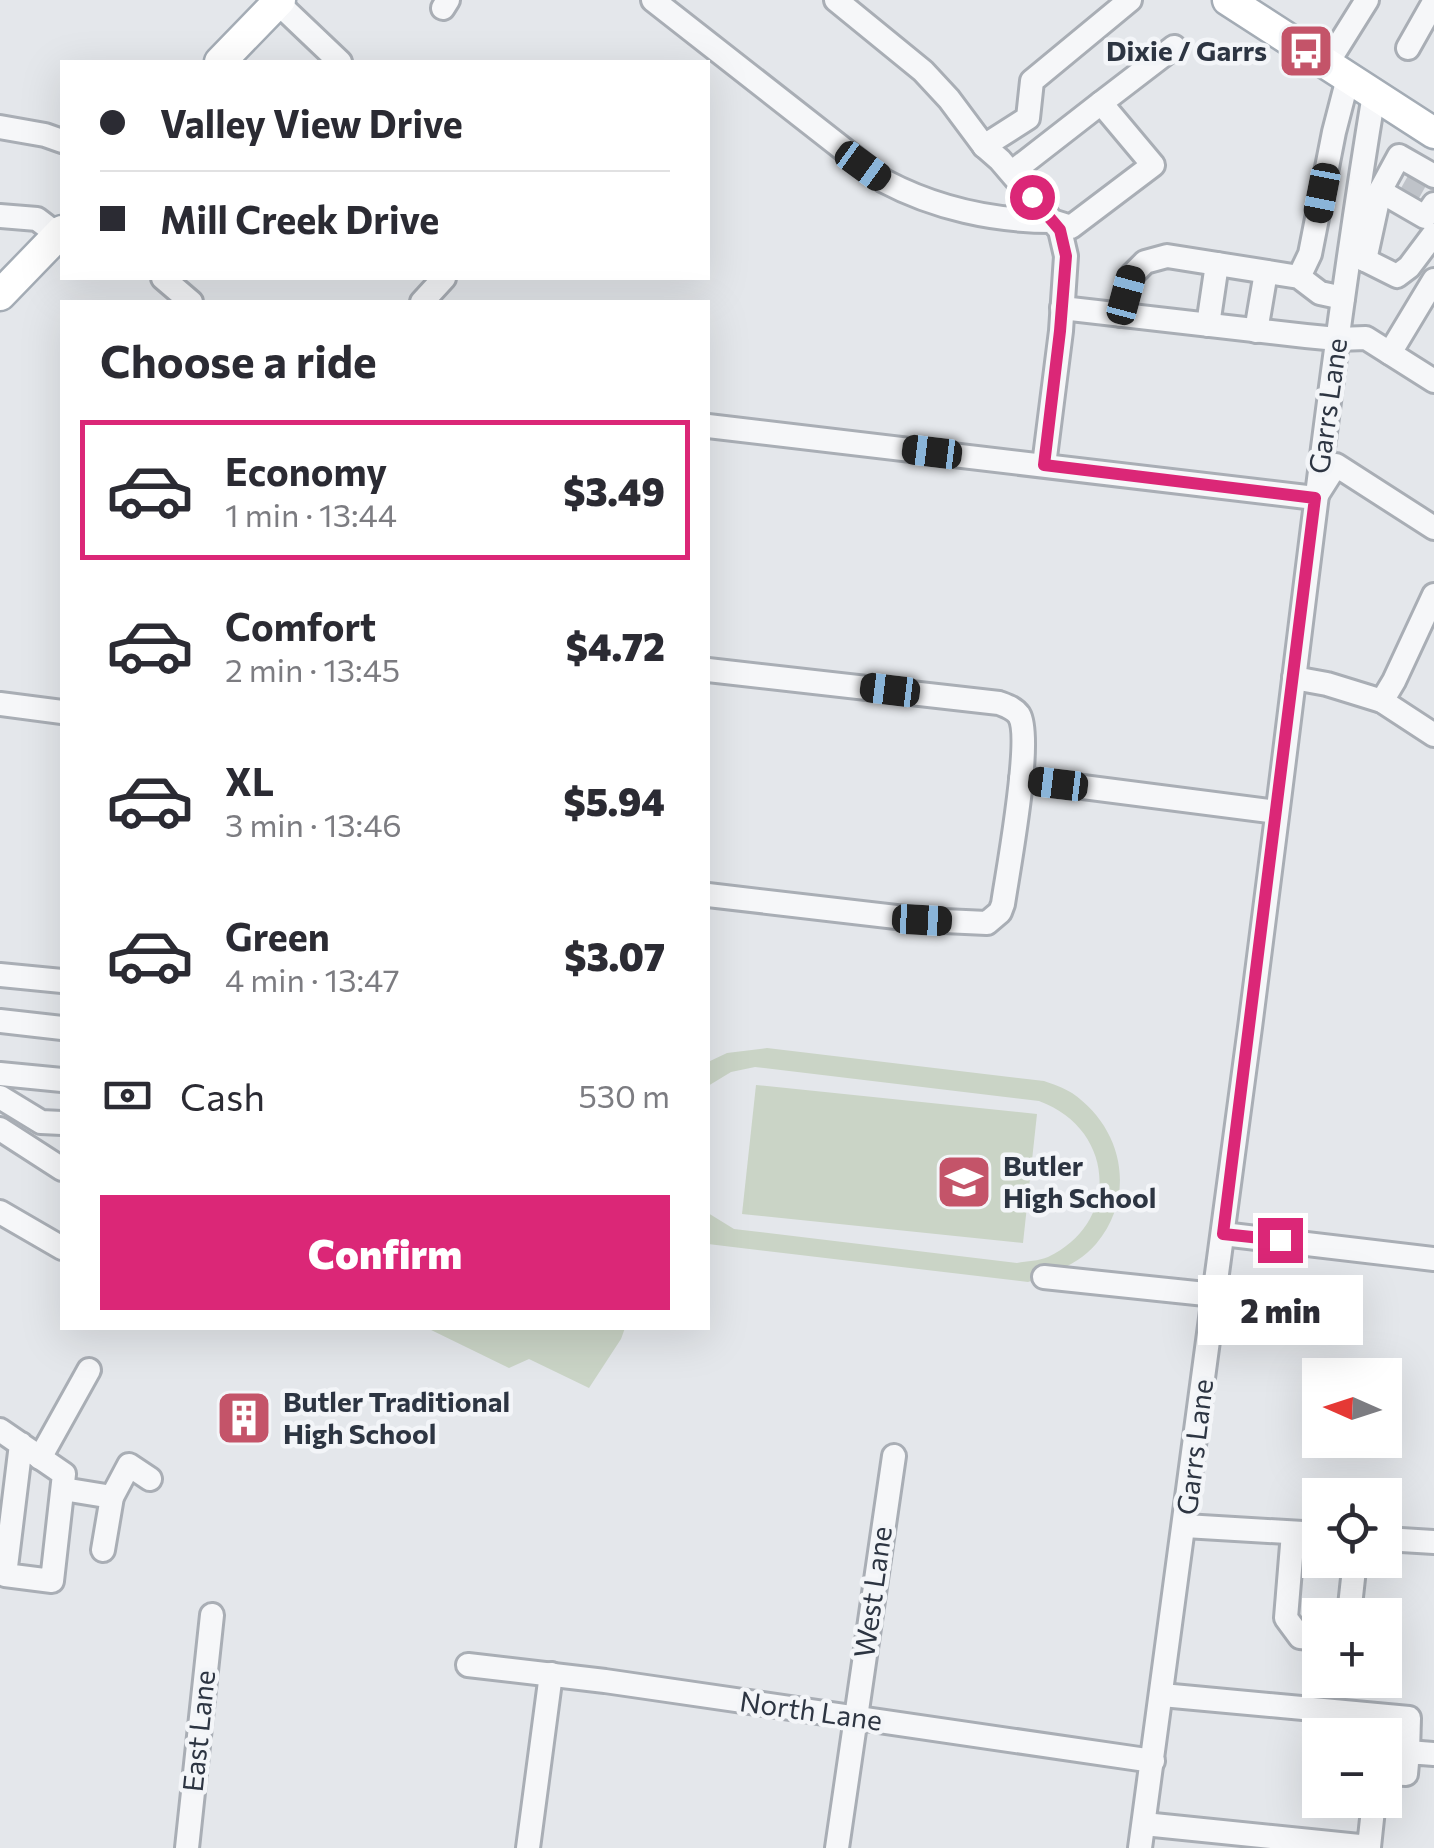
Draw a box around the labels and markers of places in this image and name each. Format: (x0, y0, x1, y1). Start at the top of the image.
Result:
bus stop icon: Dixie / Garrs (1276, 21, 1336, 81)
place label: Dixie / Garrs (1106, 33, 1267, 67)
place label: Butler High School (1003, 1148, 1156, 1214)
school or university icon: Butler High School (934, 1152, 994, 1212)
place label: Butler Traditional High School (283, 1384, 510, 1450)
building icon: Butler Traditional High School (214, 1388, 274, 1448)

